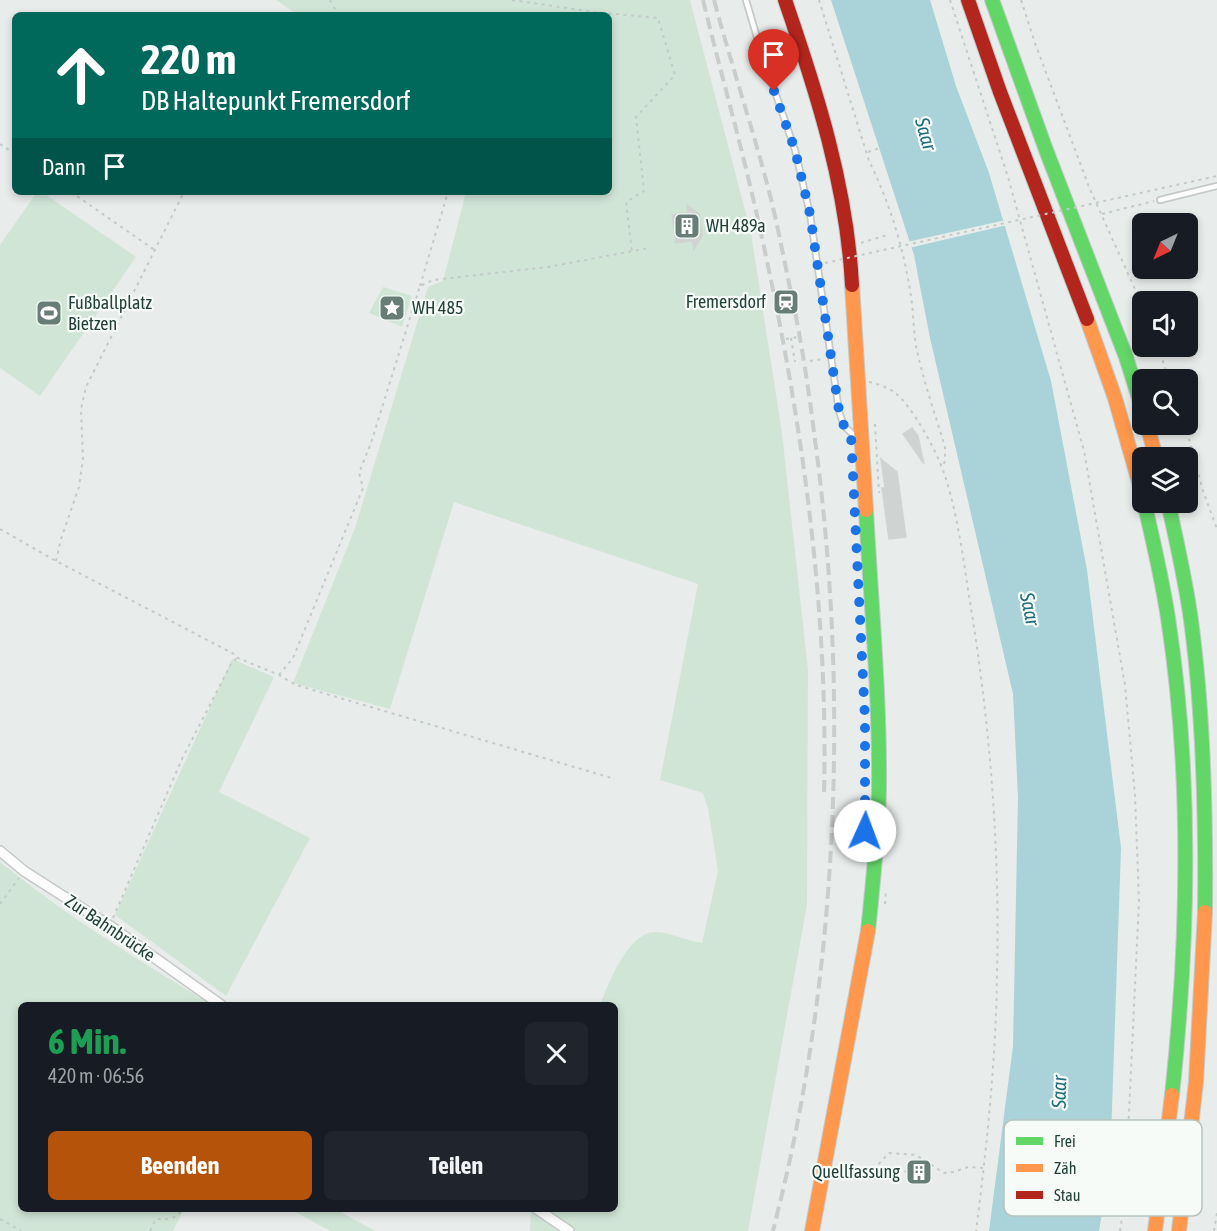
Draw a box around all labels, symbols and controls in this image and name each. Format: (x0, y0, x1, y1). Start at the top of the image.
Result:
pin (748, 29, 799, 91)
text: 220 m (141, 35, 236, 83)
icon: ahead (42, 36, 120, 114)
icon: arrive (757, 38, 790, 71)
text: DB Haltepunkt Fremersdorf (141, 85, 410, 116)
water label: Saar (911, 114, 942, 154)
icon: arrive (98, 150, 131, 183)
text: Dann (42, 154, 86, 180)
building icon: WH 489a (672, 211, 702, 241)
north arrow (1132, 213, 1198, 279)
map controls (1132, 213, 1198, 513)
place label: WH 489a (706, 215, 766, 236)
station icon: Fremersdorf (771, 287, 801, 317)
place label: Fremersdorf (686, 291, 766, 312)
button: sound (1132, 291, 1198, 357)
place label: Fußballplatz Bietzen (68, 292, 153, 334)
place icon: WH 485 (377, 293, 407, 323)
place label: WH 485 (412, 297, 463, 318)
sports icon: Fußballplatz Bietzen (34, 298, 64, 328)
button: search (1132, 369, 1198, 435)
button: layers (1132, 447, 1198, 513)
water label: Saar (1016, 589, 1045, 628)
position arrow (833, 799, 897, 863)
street label: Zur Bahnbrücke (61, 890, 159, 965)
text: 6 Min. (48, 1020, 126, 1062)
button: close (525, 1022, 588, 1085)
text: 420 m · 06:56 (48, 1064, 144, 1087)
water label: Saar (1047, 1074, 1070, 1110)
legend (1004, 1120, 1202, 1216)
button: Beenden (48, 1131, 312, 1200)
button: Teilen (324, 1131, 588, 1200)
text: Frei (1054, 1132, 1076, 1150)
building icon: Quellfassung (904, 1157, 934, 1187)
text: Zäh (1054, 1159, 1076, 1177)
place label: Quellfassung (812, 1161, 900, 1182)
text: Stau (1054, 1186, 1081, 1204)

